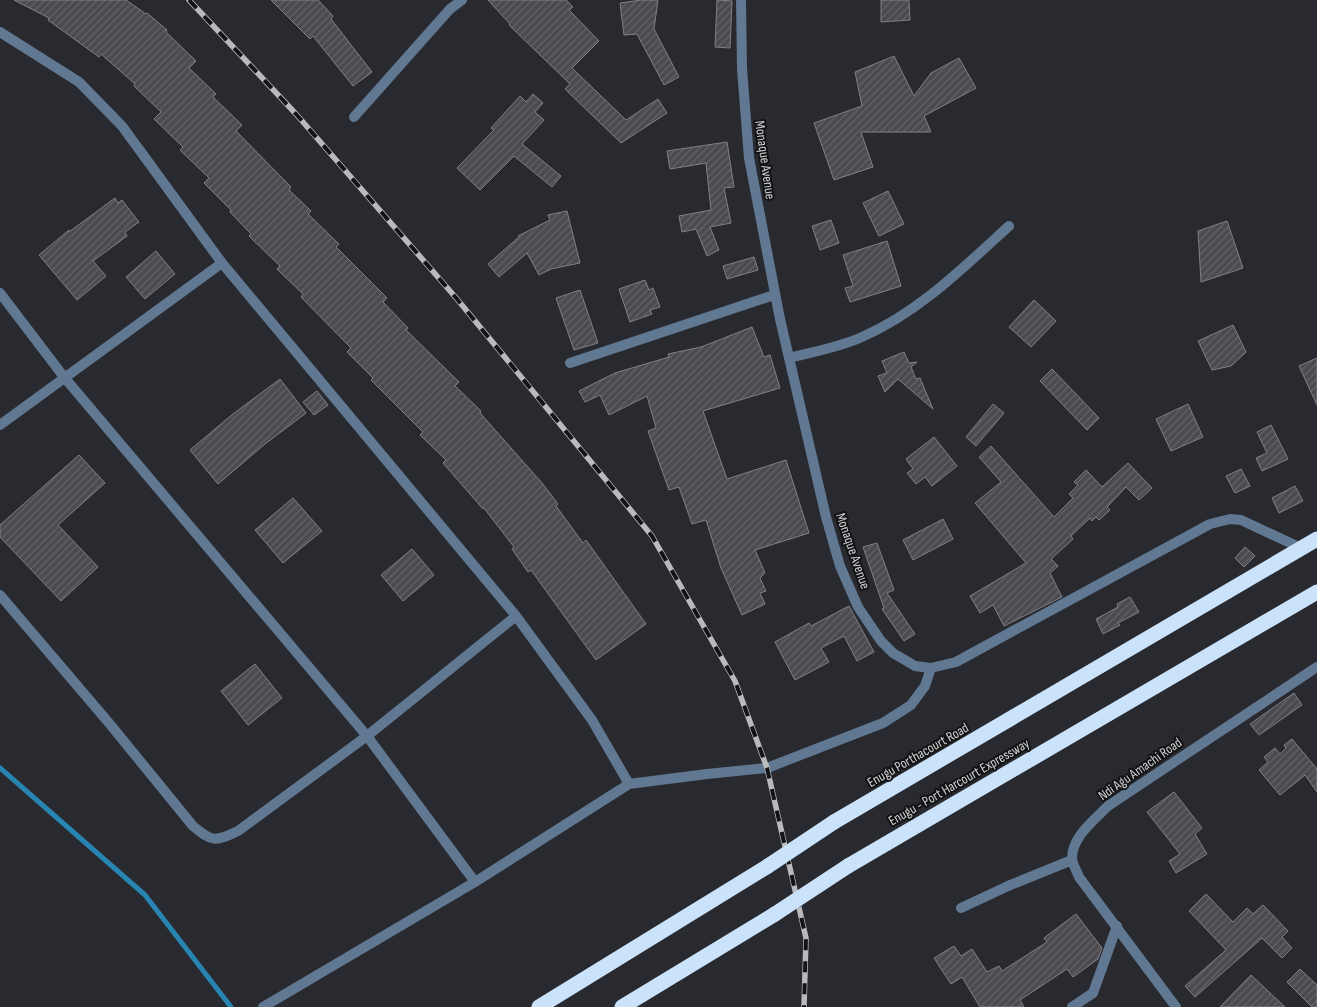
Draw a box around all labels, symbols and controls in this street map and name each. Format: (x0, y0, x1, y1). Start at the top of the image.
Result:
street label: Monaque Avenue (751, 120, 779, 200)
street label: Monaque Avenue (832, 511, 874, 591)
street label: Enugu Porthacourt Road (864, 719, 972, 791)
street label: Enugu - Port Harcourt Expressway (886, 734, 1033, 829)
street label: Ndi Agu Amachi Road (1095, 734, 1185, 804)

